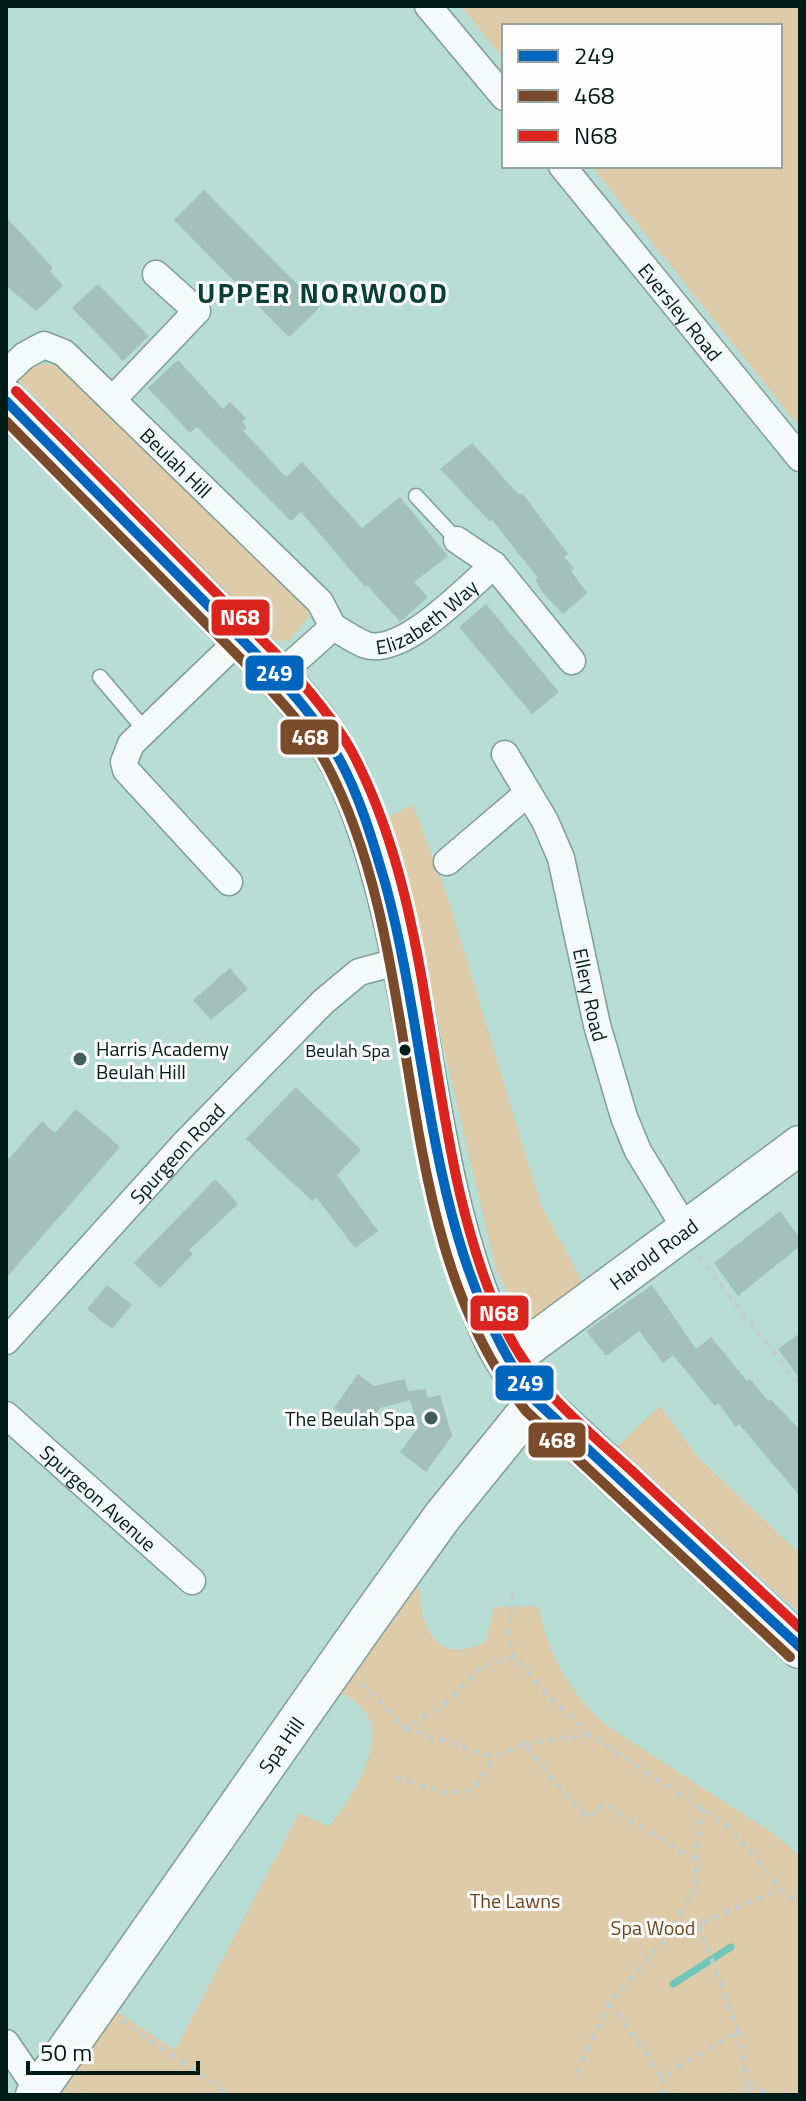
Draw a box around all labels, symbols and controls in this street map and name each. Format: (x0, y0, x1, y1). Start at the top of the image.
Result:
legend (502, 24, 782, 168)
text: 249 (574, 37, 614, 73)
text: 468 (574, 77, 614, 113)
text: N68 (574, 117, 617, 153)
street label: Eversley Road (631, 256, 730, 367)
district label: UPPER NORWOOD (197, 271, 449, 314)
street label: Beulah Hill (133, 420, 220, 505)
street label: Elizabeth Way (373, 571, 485, 662)
line badge: N68 (210, 598, 271, 637)
text: N68 (220, 600, 260, 634)
line badge: 249 (244, 654, 305, 692)
text: 249 (256, 656, 292, 690)
line badge: 468 (279, 718, 340, 756)
text: 468 (292, 720, 328, 754)
street label: Ellery Road (565, 945, 616, 1045)
place label: Harris Academy Beulah Hill (96, 1033, 229, 1087)
place label: Beulah Spa (305, 1037, 390, 1064)
marker: Beulah Spa (397, 1042, 413, 1058)
marker: Harris Academy Beulah Hill (71, 1050, 89, 1068)
street label: Spurgeon Road (122, 1096, 232, 1211)
street label: Harold Road (602, 1210, 704, 1297)
line badge: N68 (469, 1294, 530, 1332)
text: N68 (479, 1296, 519, 1330)
line badge: 249 (494, 1364, 555, 1402)
text: 249 (507, 1366, 543, 1400)
place label: The Beulah Spa (285, 1403, 415, 1434)
marker: The Beulah Spa (422, 1409, 440, 1427)
line badge: 468 (527, 1421, 587, 1459)
text: 468 (539, 1423, 575, 1457)
street label: Spurgeon Avenue (33, 1437, 164, 1558)
street label: Spa Hill (250, 1710, 312, 1779)
park label: The Lawns (470, 1885, 560, 1916)
park label: Spa Wood (611, 1912, 695, 1943)
scale bar (28, 2025, 198, 2075)
text: 50 m (40, 2034, 92, 2070)

